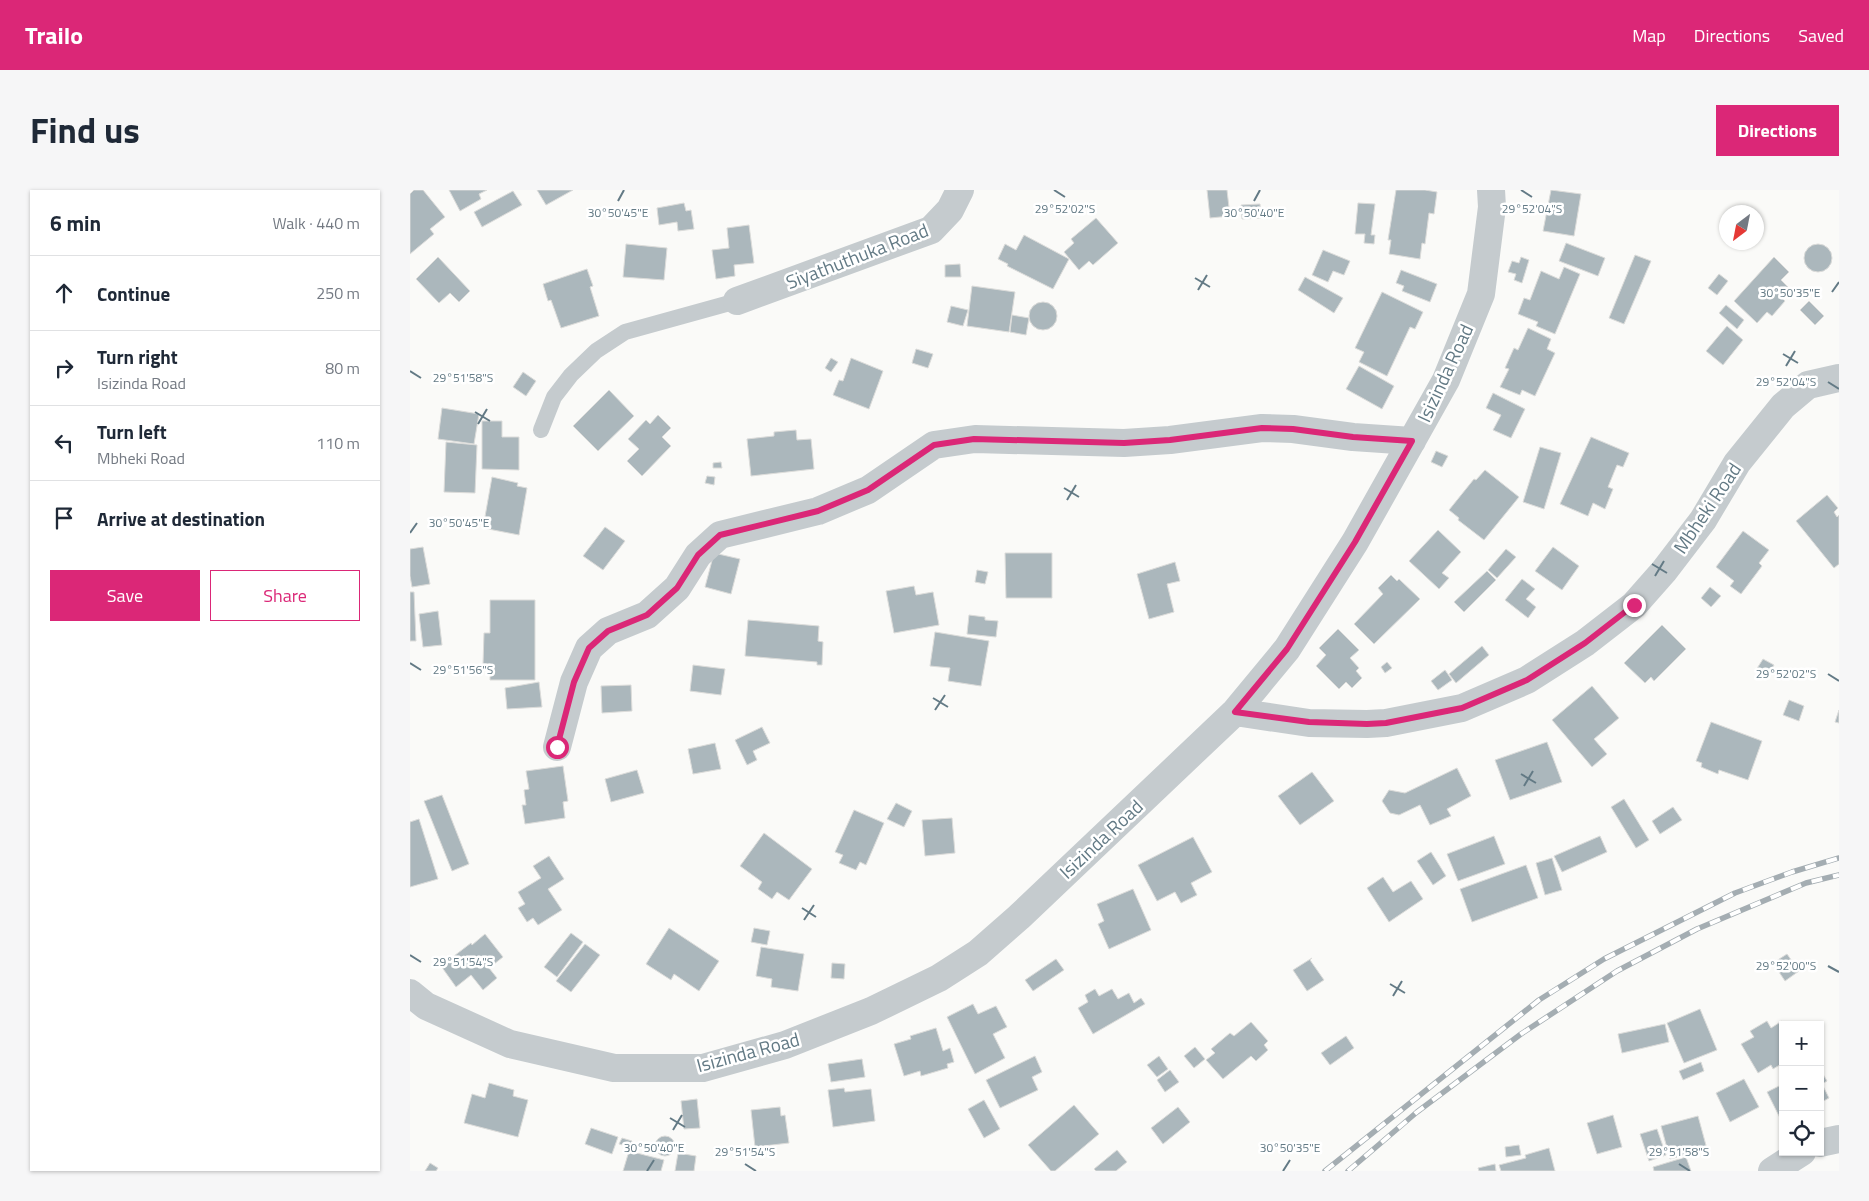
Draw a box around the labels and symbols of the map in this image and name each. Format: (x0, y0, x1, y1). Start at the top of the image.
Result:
text: 29°52'02"S (1035, 199, 1095, 218)
text: 29°52'04"S (1502, 199, 1562, 218)
text: 30°50'45"E (588, 203, 649, 222)
text: 30°50'40"E (1224, 203, 1285, 222)
north arrow (1719, 205, 1764, 250)
street label: Siyathuthuka Road (781, 215, 932, 296)
text: 30°50'35"E (1760, 283, 1821, 302)
street label: Isizinda Road (1409, 319, 1480, 427)
text: 29°51'58"S (433, 368, 493, 387)
text: 29°52'04"S (1756, 372, 1816, 391)
street label: Mbheki Road (1665, 456, 1748, 559)
text: 30°50'45"E (429, 513, 490, 532)
route end (1623, 594, 1646, 617)
text: 29°51'56"S (433, 660, 493, 679)
text: 29°52'02"S (1756, 664, 1816, 683)
route start (546, 736, 569, 759)
street label: Isizinda Road (1052, 792, 1149, 885)
text: 29°51'54"S (433, 952, 493, 971)
text: 29°52'00"S (1756, 956, 1816, 975)
street label: Isizinda Road (693, 1024, 803, 1079)
text: 30°50'40"E (624, 1138, 685, 1157)
text: 30°50'35"E (1260, 1138, 1321, 1157)
text: 29°51'54"S (715, 1142, 775, 1161)
text: 29°51'58"S (1649, 1142, 1709, 1161)

